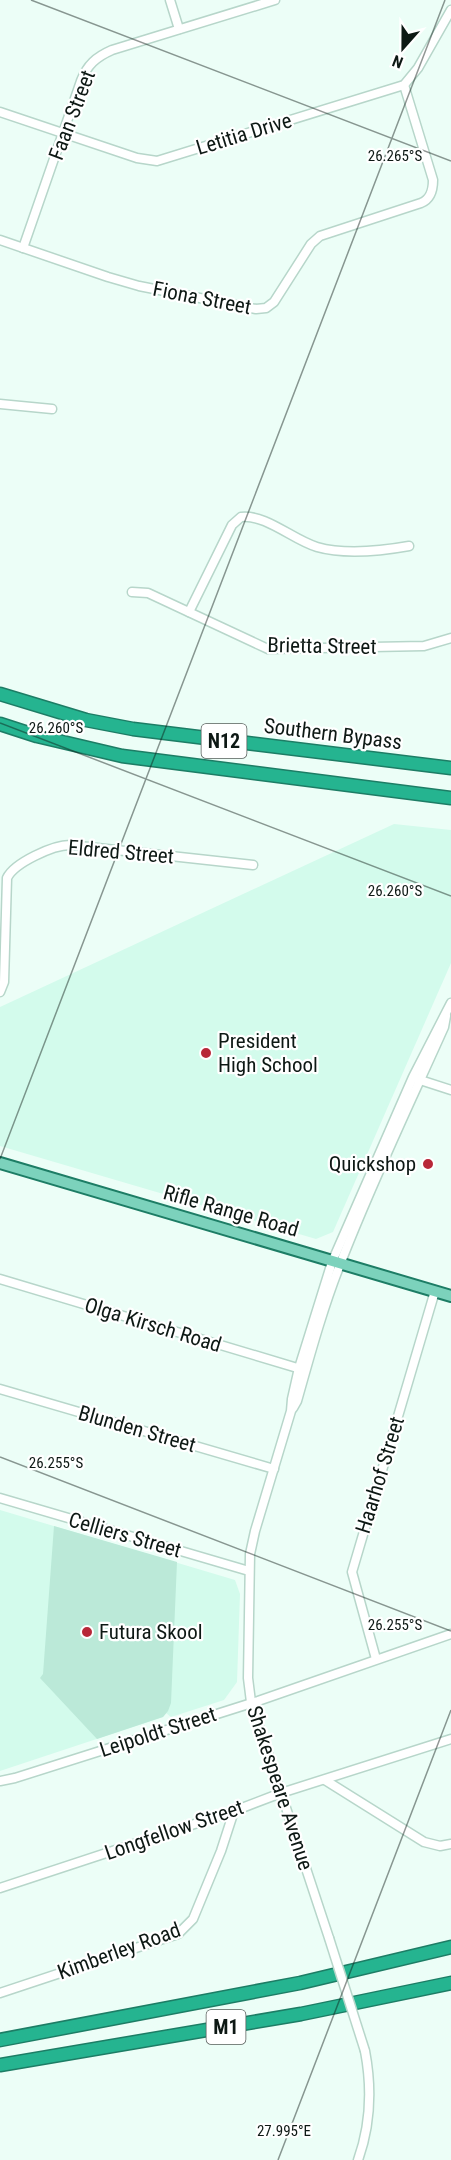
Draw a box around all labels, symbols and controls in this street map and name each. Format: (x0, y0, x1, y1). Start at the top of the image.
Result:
north arrow (373, 18, 433, 78)
text: N (390, 51, 406, 72)
street label: Faan Street (44, 67, 100, 163)
street label: Letitia Drive (193, 108, 295, 160)
text: 26.265°S (368, 147, 422, 165)
street label: Fiona Street (151, 277, 253, 319)
street label: Brietta Street (267, 633, 377, 659)
street label: Southern Bypass (263, 714, 403, 754)
text: 26.260°S (29, 719, 83, 737)
road number: N12 (202, 724, 246, 758)
street label: Eldred Street (67, 835, 175, 869)
text: 26.260°S (368, 882, 422, 900)
place label: President High School (218, 1029, 318, 1077)
marker: President High School (199, 1046, 213, 1060)
place label: Quickshop (329, 1152, 416, 1176)
marker: Quickshop (421, 1157, 435, 1171)
street label: Rifle Range Road (161, 1180, 301, 1242)
street label: Olga Kirsch Road (82, 1293, 224, 1357)
street label: Blunden Street (75, 1401, 199, 1457)
street label: Haarhof Street (351, 1414, 409, 1536)
text: 26.255°S (29, 1454, 83, 1472)
street label: Celliers Street (66, 1507, 184, 1563)
text: 26.255°S (368, 1616, 422, 1634)
place label: Futura Skool (99, 1620, 203, 1644)
marker: Futura Skool (80, 1625, 94, 1639)
street label: Leipoldt Street (97, 1702, 219, 1762)
street label: Shakespeare Avenue (242, 1703, 318, 1873)
street label: Longfellow Street (101, 1795, 247, 1865)
street label: Kimberley Road (54, 1918, 184, 1984)
road number: M1 (206, 2010, 246, 2044)
text: 27.995°E (257, 2122, 311, 2140)

